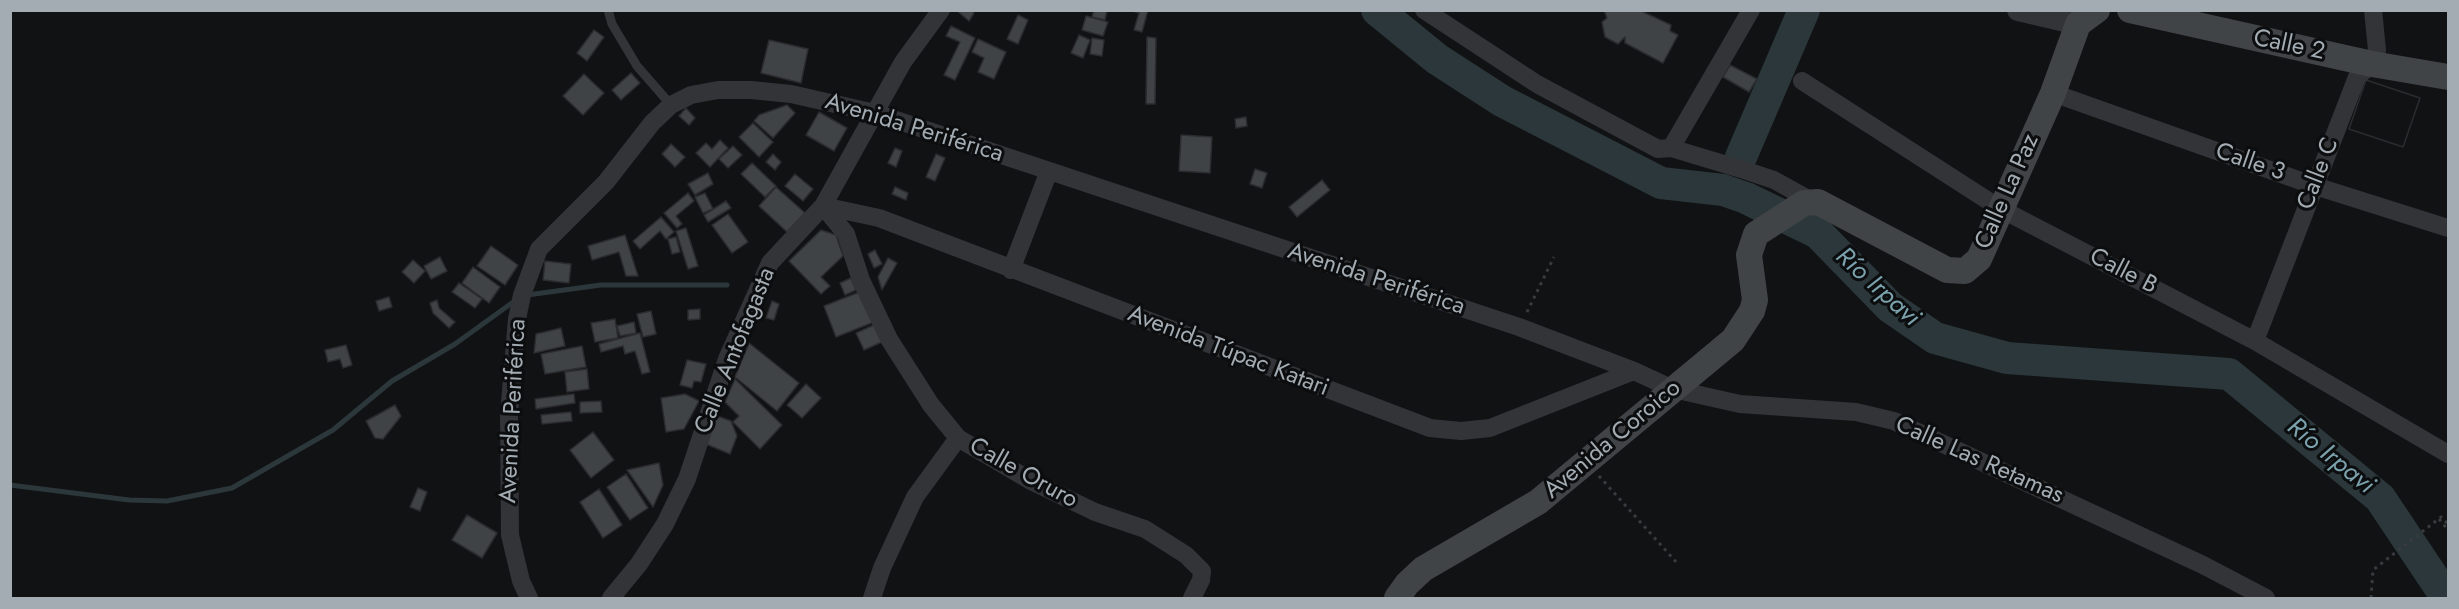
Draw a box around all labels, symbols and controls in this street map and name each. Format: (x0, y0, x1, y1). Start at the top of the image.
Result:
street label: Calle 2 (2251, 24, 2327, 68)
street label: Avenida Periférica (822, 88, 1006, 170)
street label: Calle La Paz (1970, 130, 2046, 254)
street label: Calle C (2292, 134, 2346, 214)
street label: Calle 3 (2211, 138, 2289, 188)
street label: Avenida Periférica (1284, 238, 1468, 322)
water label: Río Irpavi (1828, 242, 1926, 334)
street label: Calle B (2084, 243, 2162, 301)
street label: Calle Antofagasta (690, 264, 782, 438)
street label: Avenida Túpac Katari (1123, 300, 1333, 404)
street label: Avenida Periférica (495, 318, 533, 504)
street label: Avenida Coroico (1539, 374, 1687, 506)
street label: Calle Las Retamas (1891, 411, 2067, 511)
water label: Río Irpavi (2280, 412, 2380, 502)
street label: Calle Oruro (964, 432, 1082, 516)

